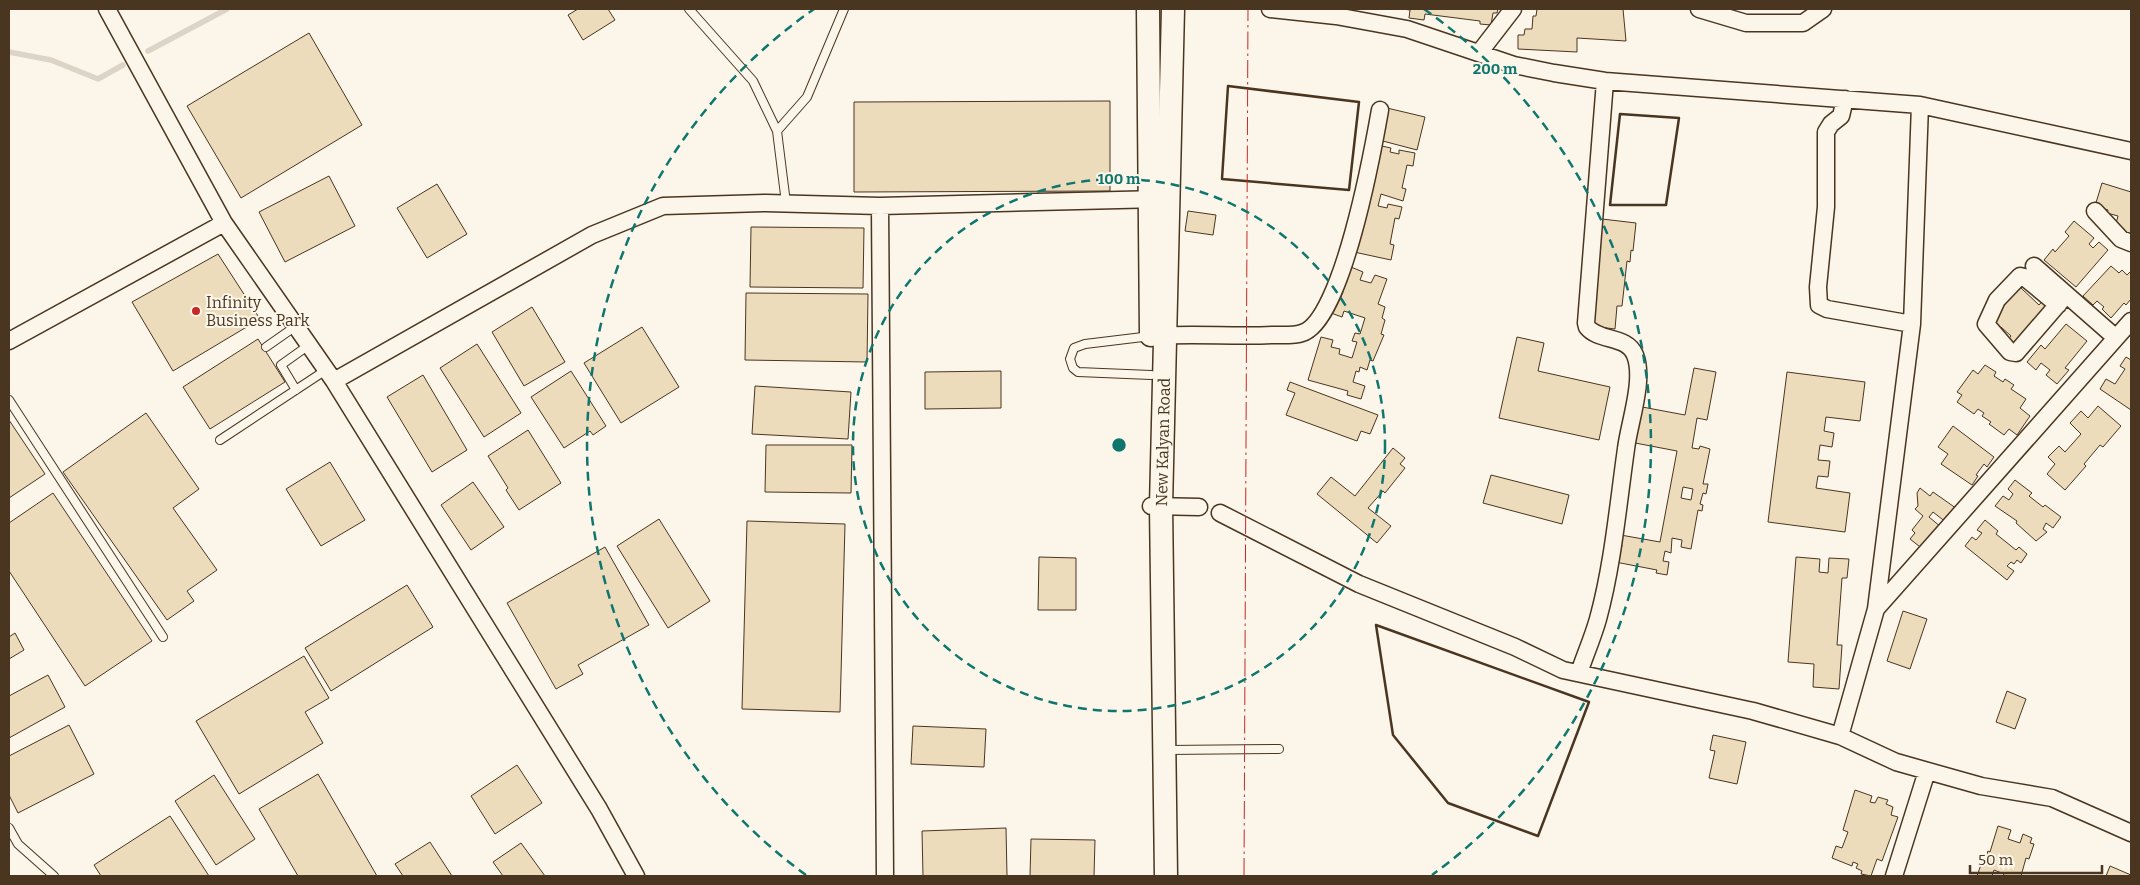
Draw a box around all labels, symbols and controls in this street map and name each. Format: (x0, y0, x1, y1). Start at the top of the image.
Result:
text: 200 m (1473, 60, 1518, 78)
text: 100 m (1098, 170, 1141, 188)
place label: Infinity Business Park (206, 293, 310, 330)
marker: Infinity Business Park (190, 305, 202, 317)
street label: New Kalyan Road (1152, 377, 1174, 507)
centre of rings (1110, 436, 1128, 454)
scale bar (1970, 842, 2102, 874)
text: 50 m (1978, 851, 2014, 869)

